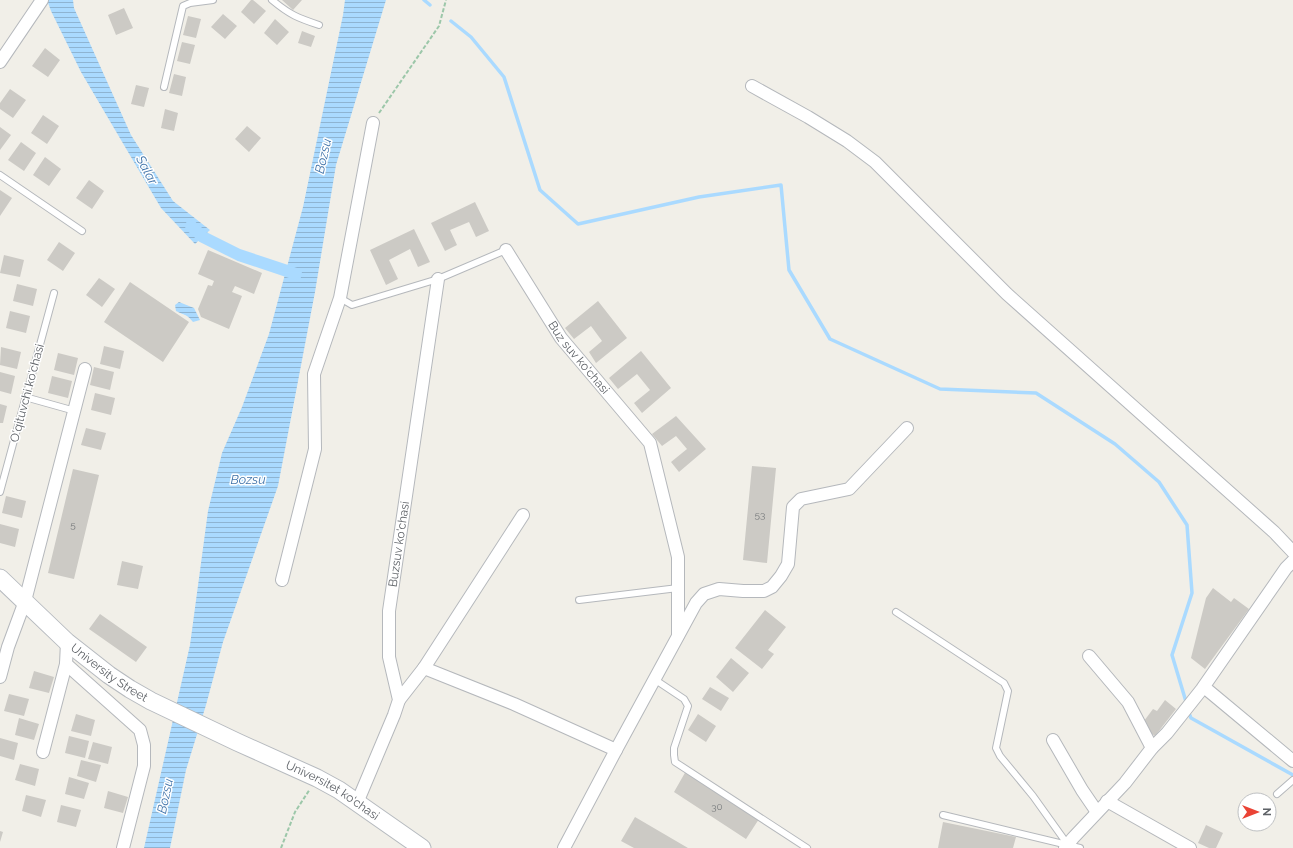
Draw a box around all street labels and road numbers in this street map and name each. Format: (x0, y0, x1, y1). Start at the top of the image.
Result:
street label: Buz suv ko'chasi (545, 318, 612, 397)
street label: O'qituvchi ko'chasi (7, 342, 47, 444)
street label: Buzsuv ko'chasi (386, 500, 412, 588)
street label: University Street (68, 641, 150, 705)
street label: Universitet ko'chasi (284, 758, 382, 823)

